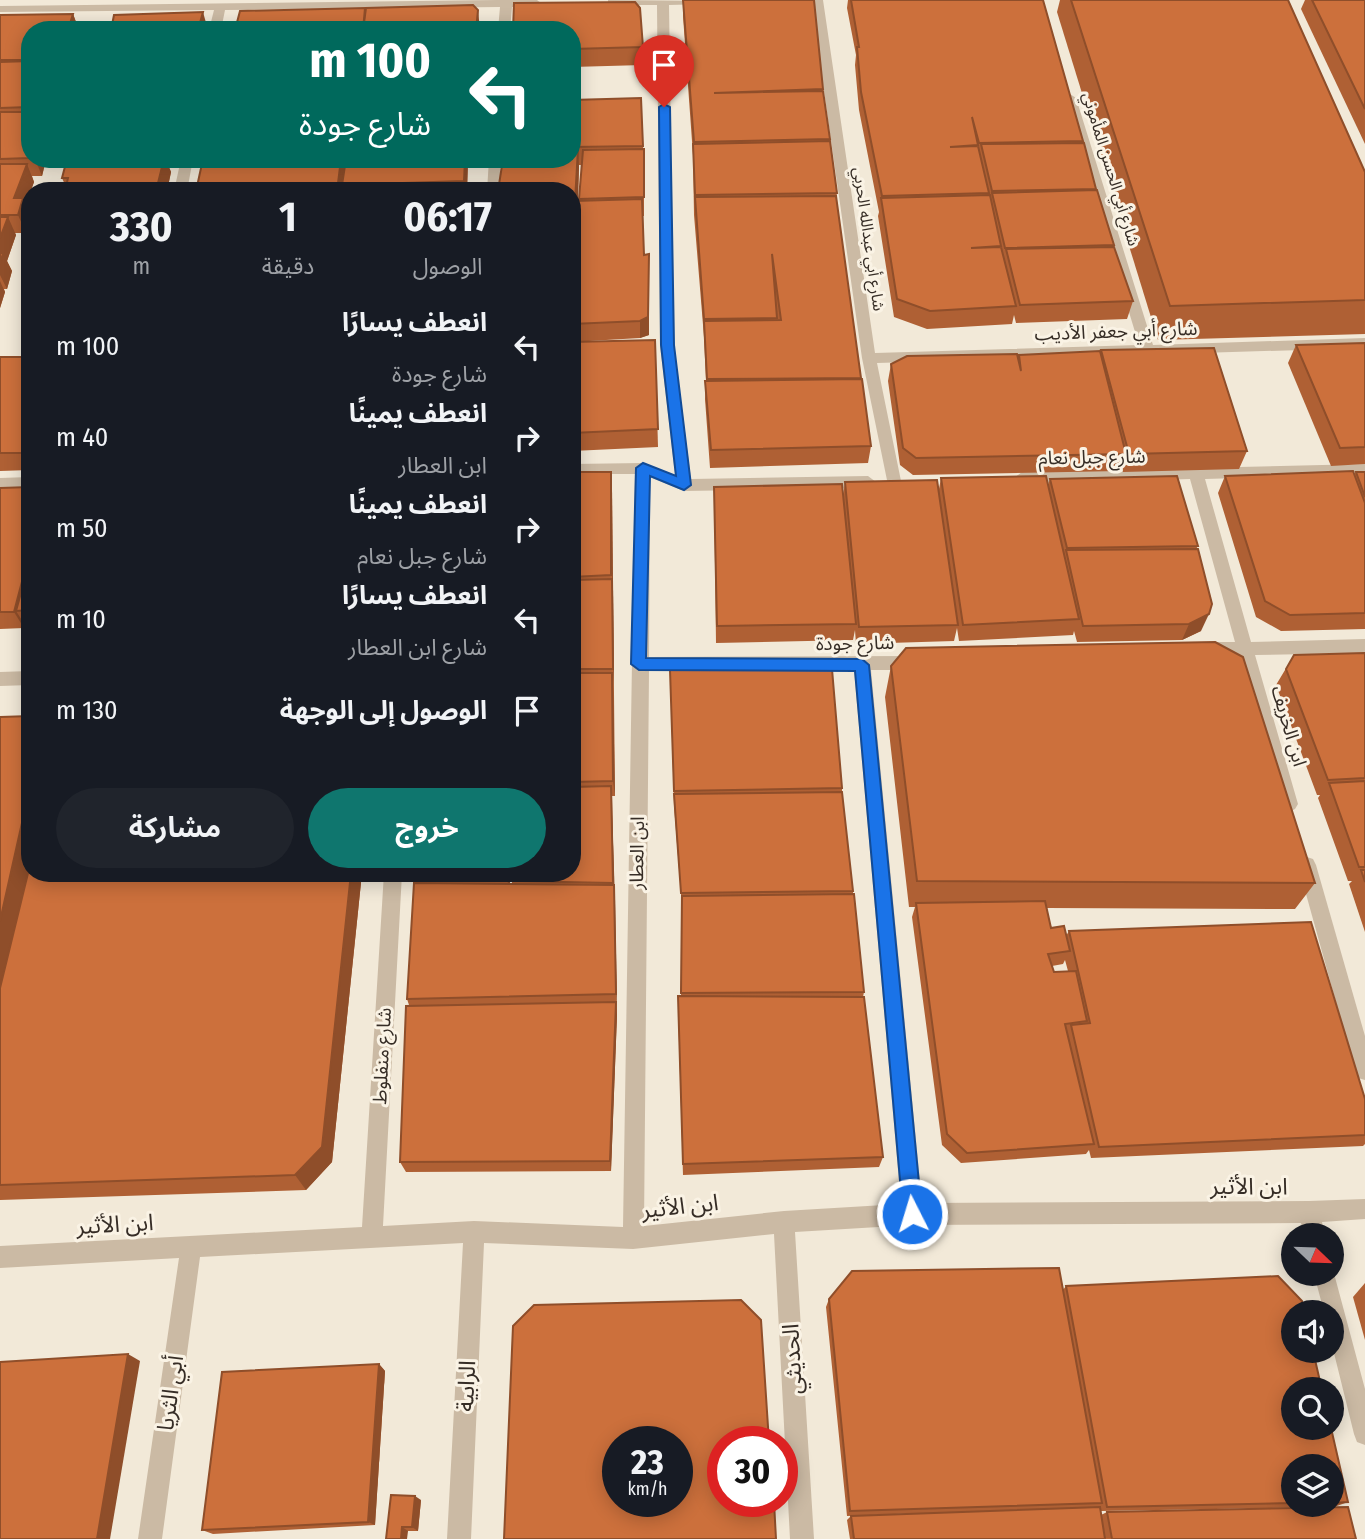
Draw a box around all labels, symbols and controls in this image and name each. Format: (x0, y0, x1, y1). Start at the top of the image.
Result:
text: 100 m (309, 31, 431, 90)
pin (634, 35, 694, 107)
icon: arrive (645, 46, 683, 84)
icon: left (455, 49, 546, 140)
street label: شارع أبي الحسن المأموني (1076, 90, 1143, 249)
text: شارع جودة (299, 105, 431, 143)
street label: شارع أبي عبدالله الحربي (847, 166, 889, 313)
text: 1 (279, 192, 297, 242)
text: 06:17 (403, 192, 492, 242)
text: 330 (110, 202, 173, 252)
text: m (133, 252, 150, 280)
text: دقيقة (262, 252, 314, 280)
text: الوصول (413, 252, 483, 280)
text: انعطف يسارًا (342, 307, 487, 338)
street label: شارع أبي جعفر الأديب (1034, 317, 1198, 349)
icon: left (508, 328, 546, 366)
text: 100 m (56, 331, 119, 362)
text: شارع جودة (392, 360, 487, 388)
text: انعطف يمينًا (349, 398, 487, 429)
icon: right (508, 419, 546, 457)
text: 40 m (56, 422, 108, 453)
street label: شارع جبل نعام (1038, 445, 1146, 472)
text: ابن العطار (398, 451, 487, 479)
text: انعطف يمينًا (349, 489, 487, 520)
icon: right (508, 510, 546, 548)
text: 50 m (56, 513, 108, 544)
text: شارع جبل نعام (357, 542, 487, 570)
text: انعطف يسارًا (342, 580, 487, 611)
icon: left (508, 601, 546, 639)
text: 10 m (56, 604, 106, 635)
street label: شارع جودة (816, 631, 894, 657)
text: شارع ابن العطار (348, 633, 487, 661)
street label: ابن الخريف (1267, 683, 1311, 769)
icon: arrive (508, 692, 546, 730)
text: 130 m (56, 695, 118, 726)
text: الوصول إلى الوجهة (280, 695, 487, 726)
button: مشاركة (56, 788, 294, 868)
button: خروج (308, 788, 546, 868)
street label: ابن العطار (625, 816, 649, 891)
street label: شارع منفلوط (368, 1007, 398, 1105)
street label: ابن الأثير (1209, 1172, 1288, 1200)
position arrow (875, 1177, 949, 1251)
street label: ابن الأثير (639, 1188, 720, 1224)
street label: ابن الأثير (75, 1208, 154, 1240)
north arrow (1281, 1223, 1344, 1286)
map controls (1281, 1223, 1344, 1517)
button: sound (1281, 1300, 1344, 1363)
street label: الحديثي (776, 1323, 811, 1395)
street label: أبي الثريا (151, 1353, 192, 1433)
street label: الرابية (451, 1360, 481, 1412)
button: search (1281, 1377, 1344, 1440)
speed limit sign: 30 (707, 1426, 798, 1517)
text: 23 (631, 1441, 664, 1483)
button: layers (1281, 1454, 1344, 1517)
text: km/h (627, 1478, 668, 1500)

